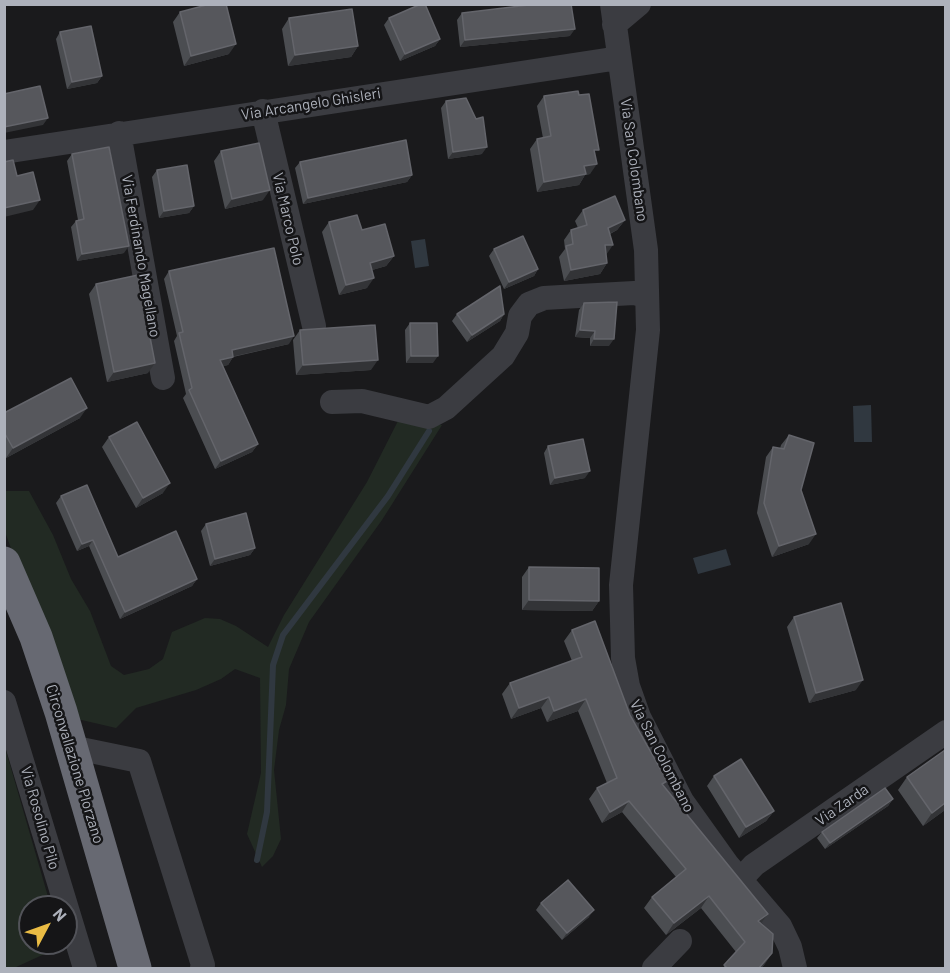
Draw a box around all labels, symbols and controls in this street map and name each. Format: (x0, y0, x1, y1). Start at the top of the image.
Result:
street label: Via Arcangelo Ghisleri (240, 84, 382, 124)
street label: Via San Colombano (616, 97, 652, 223)
street label: Via Marco Polo (269, 171, 307, 267)
street label: Via Ferdinando Magellano (118, 173, 164, 339)
street label: Circonvallazione Plorzano (42, 682, 108, 846)
street label: Via San Colombano (626, 697, 698, 815)
street label: Via Rosolino Pilo (17, 764, 63, 872)
street label: Via Zarda (812, 780, 872, 830)
north arrow (18, 895, 78, 955)
text: N (50, 904, 71, 924)

